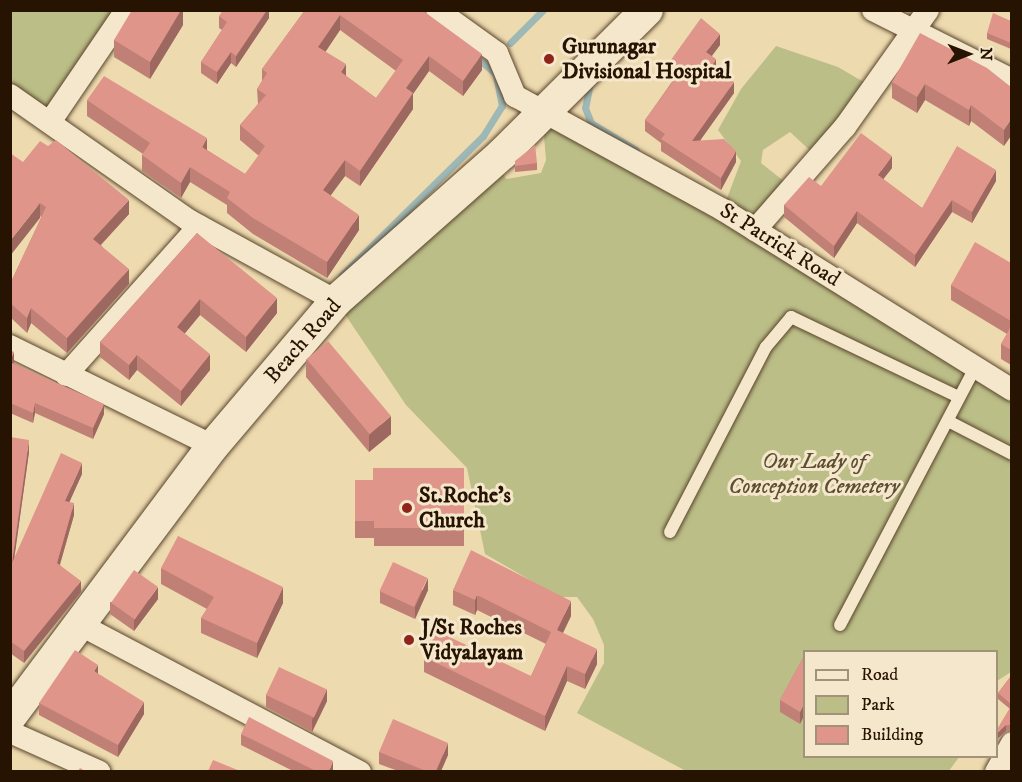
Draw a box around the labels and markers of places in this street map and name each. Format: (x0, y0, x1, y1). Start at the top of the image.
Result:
place label: Gurunagar Divisional Hospital (562, 33, 731, 84)
marker: Gurunagar Divisional Hospital (540, 50, 558, 68)
place label: St.Roche's Church (419, 482, 511, 534)
marker: St.Roche's Church (400, 501, 414, 515)
place label: J/St Roches Vidyalayam (421, 614, 523, 666)
marker: J/St Roches Vidyalayam (402, 633, 416, 647)

